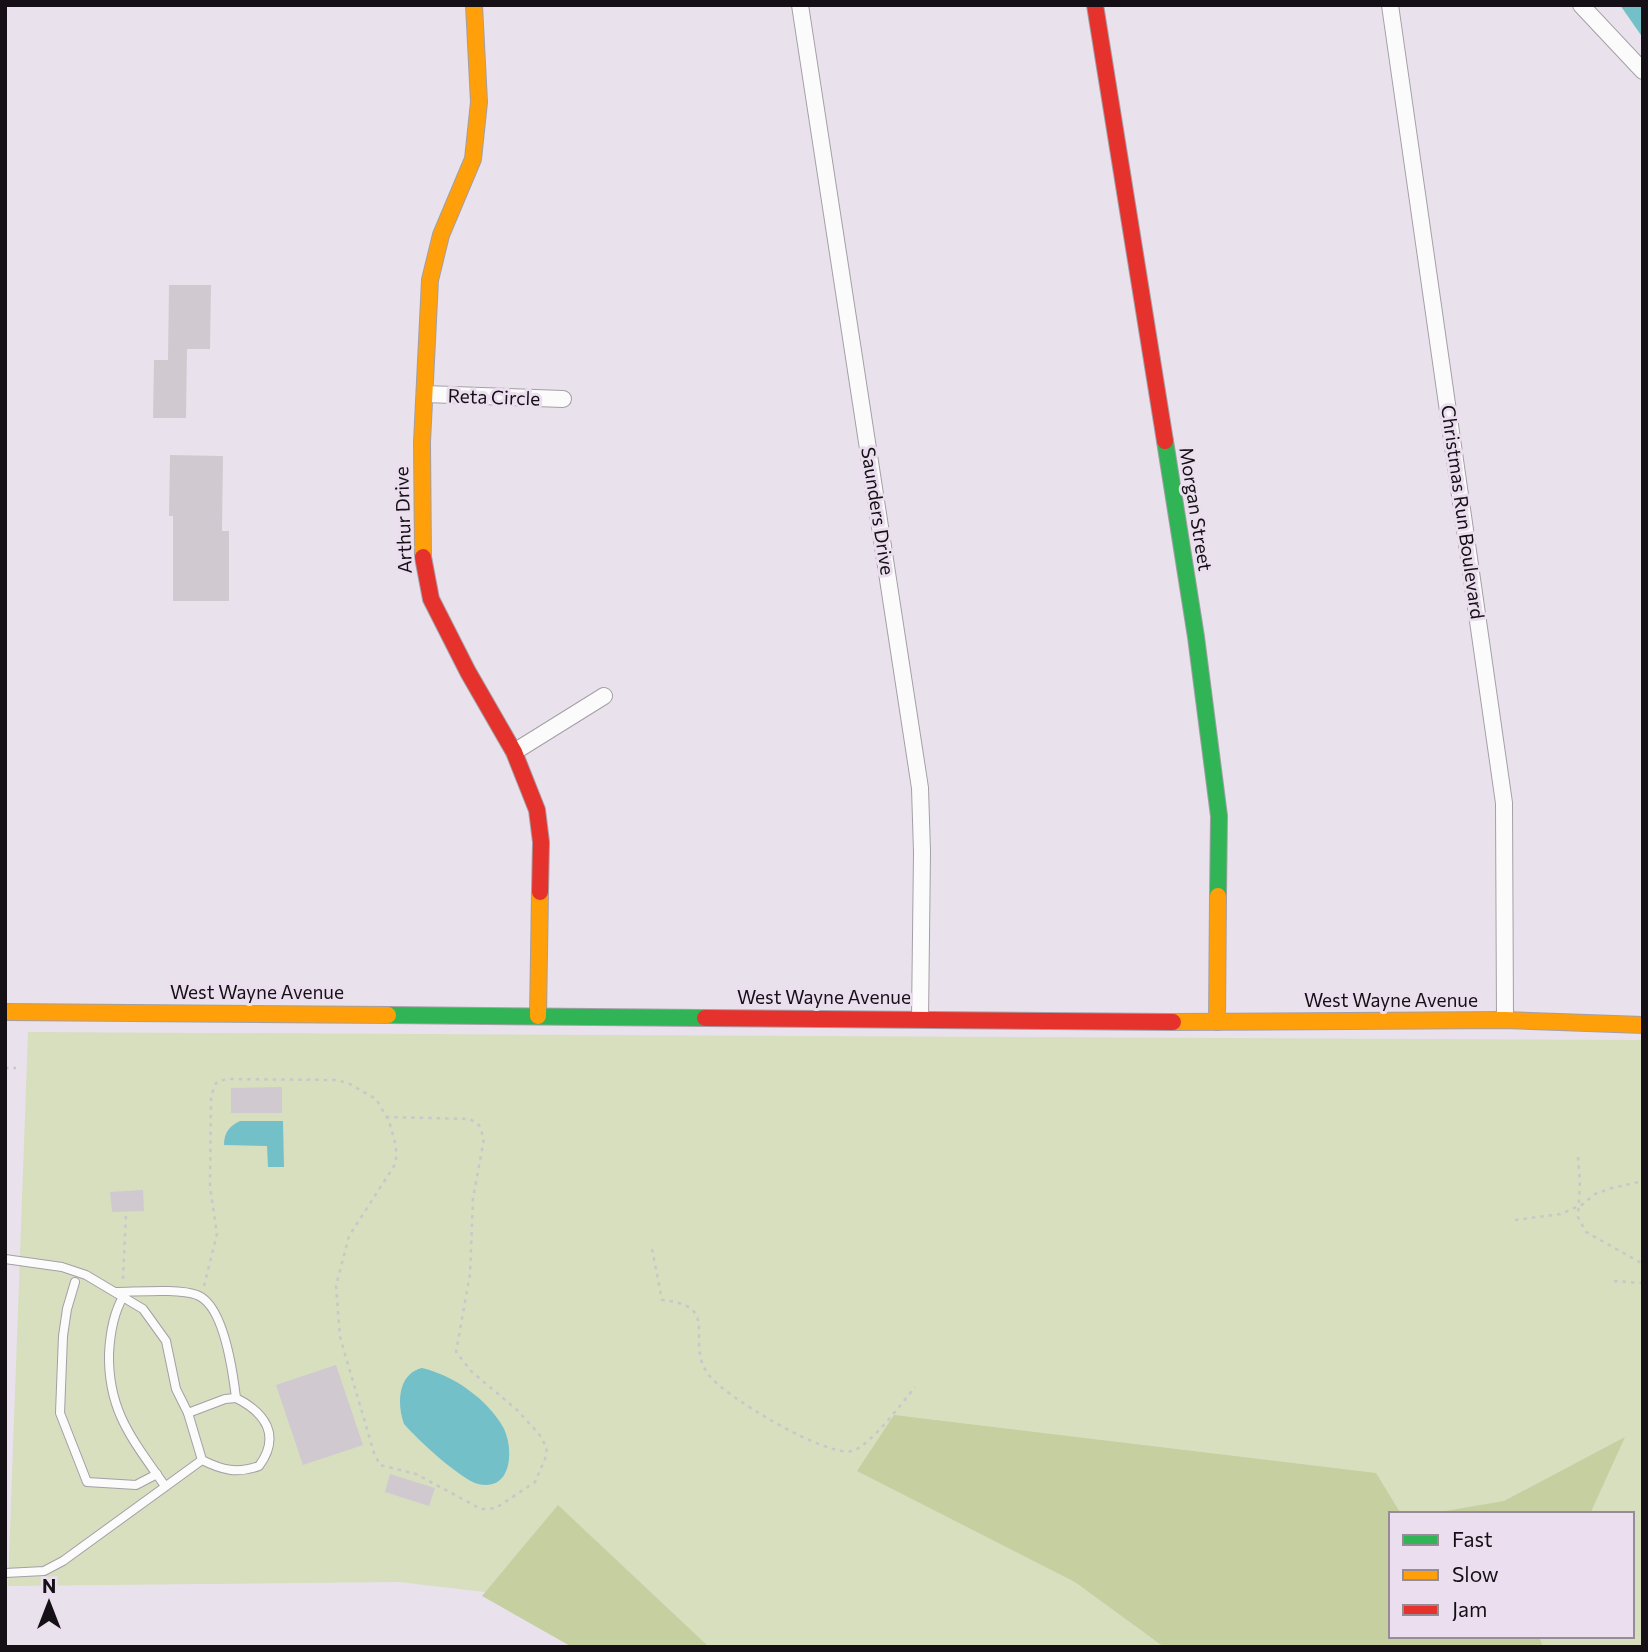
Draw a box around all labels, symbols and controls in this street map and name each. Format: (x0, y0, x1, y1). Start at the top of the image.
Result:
street label: Reta Circle (447, 383, 541, 410)
street label: Christmas Run Boulevard (1437, 403, 1490, 620)
street label: Saunders Drive (857, 445, 900, 576)
street label: Morgan Street (1175, 445, 1218, 573)
street label: Arthur Drive (389, 466, 416, 574)
street label: West Wayne Avenue (170, 980, 344, 1003)
street label: West Wayne Avenue (737, 985, 911, 1008)
street label: West Wayne Avenue (1304, 988, 1478, 1011)
legend (1389, 1512, 1634, 1638)
text: Fast (1452, 1526, 1493, 1551)
text: Slow (1452, 1561, 1499, 1586)
north arrow (14, 1568, 84, 1638)
text: N (42, 1574, 56, 1597)
text: Jam (1452, 1596, 1487, 1621)

